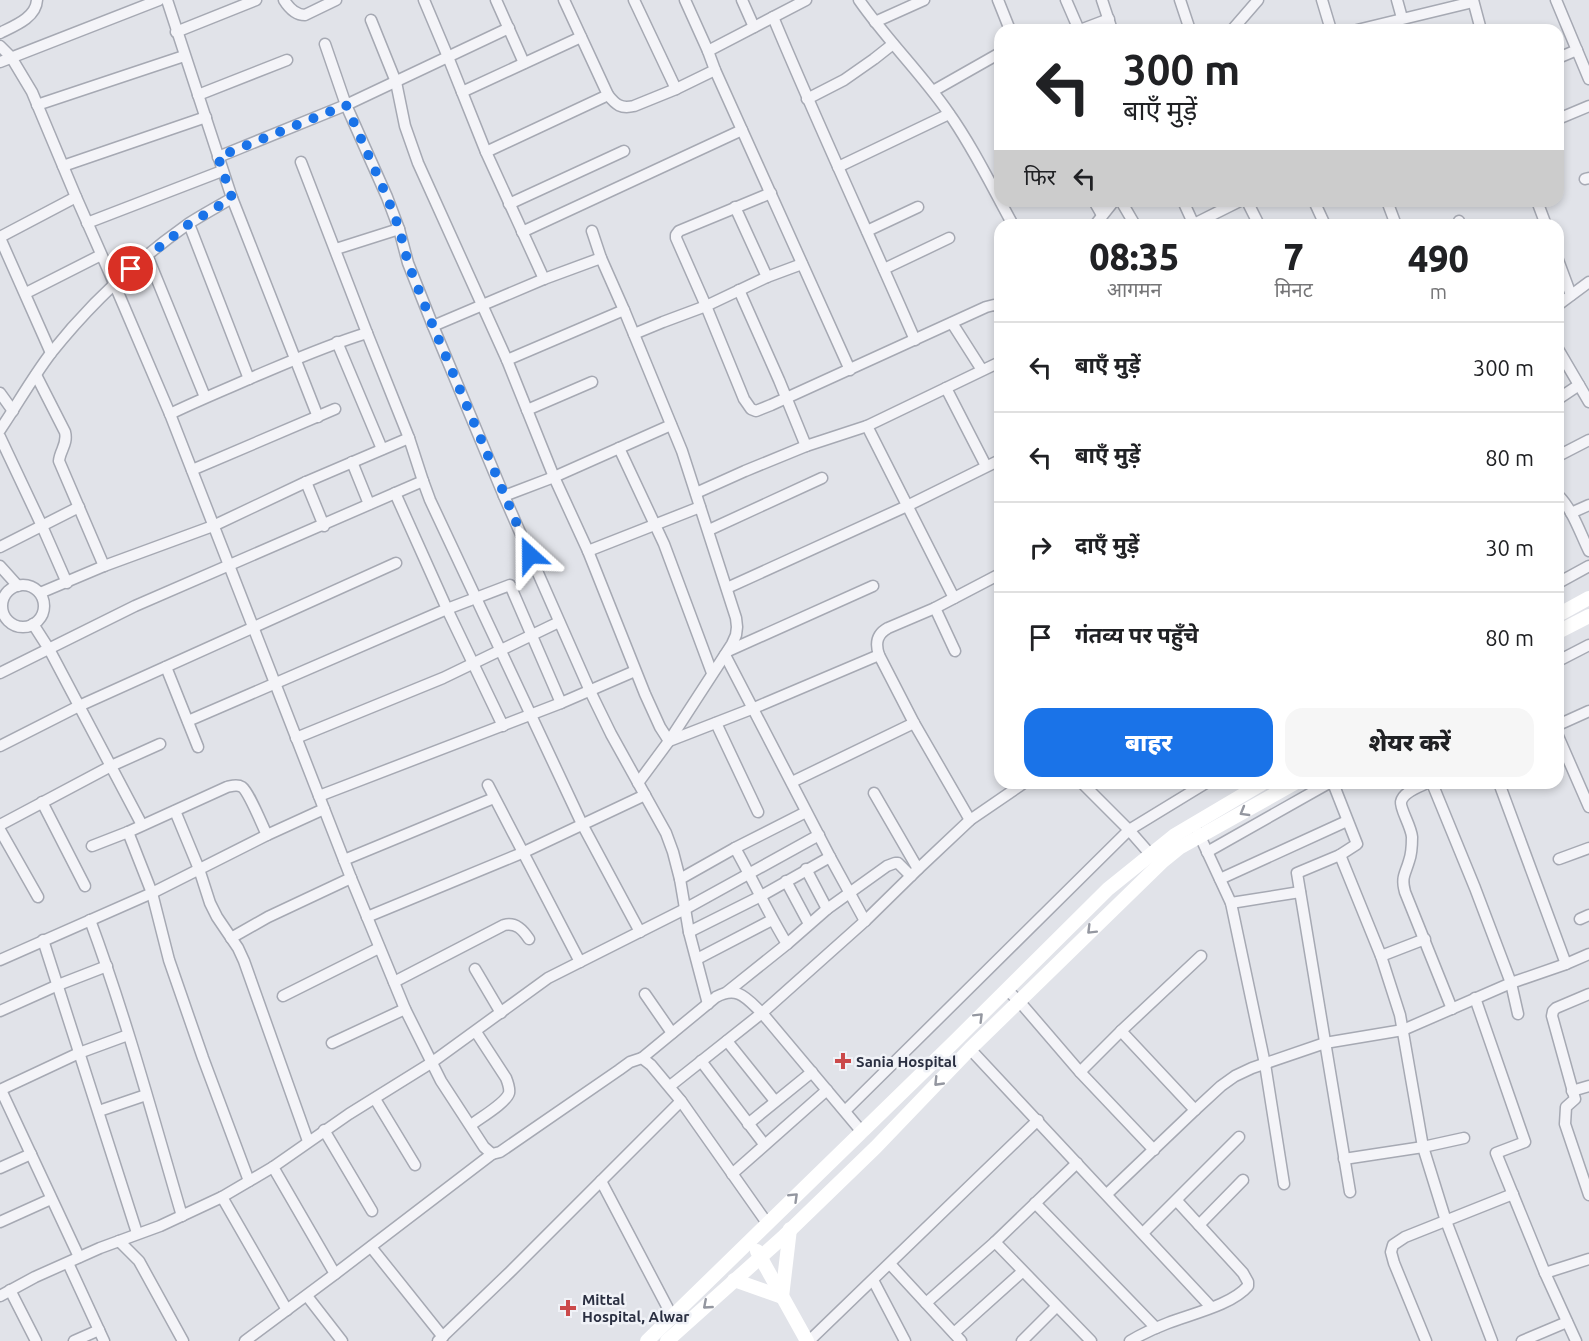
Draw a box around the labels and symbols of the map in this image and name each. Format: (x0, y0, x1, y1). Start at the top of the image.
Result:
pin (105, 243, 156, 294)
position arrow (498, 523, 562, 587)
one-way arrow (1240, 805, 1250, 816)
one-way arrow (1087, 923, 1097, 934)
one-way arrow (972, 1014, 983, 1024)
marker: Sania Hospital (834, 1052, 852, 1070)
place label: Sania Hospital (856, 1053, 957, 1070)
one-way arrow (934, 1075, 945, 1086)
one-way arrow (787, 1194, 798, 1205)
place label: Mittal Hospital, Alwar (582, 1291, 690, 1325)
one-way arrow (703, 1298, 713, 1309)
marker: Mittal Hospital, Alwar (559, 1299, 577, 1317)

